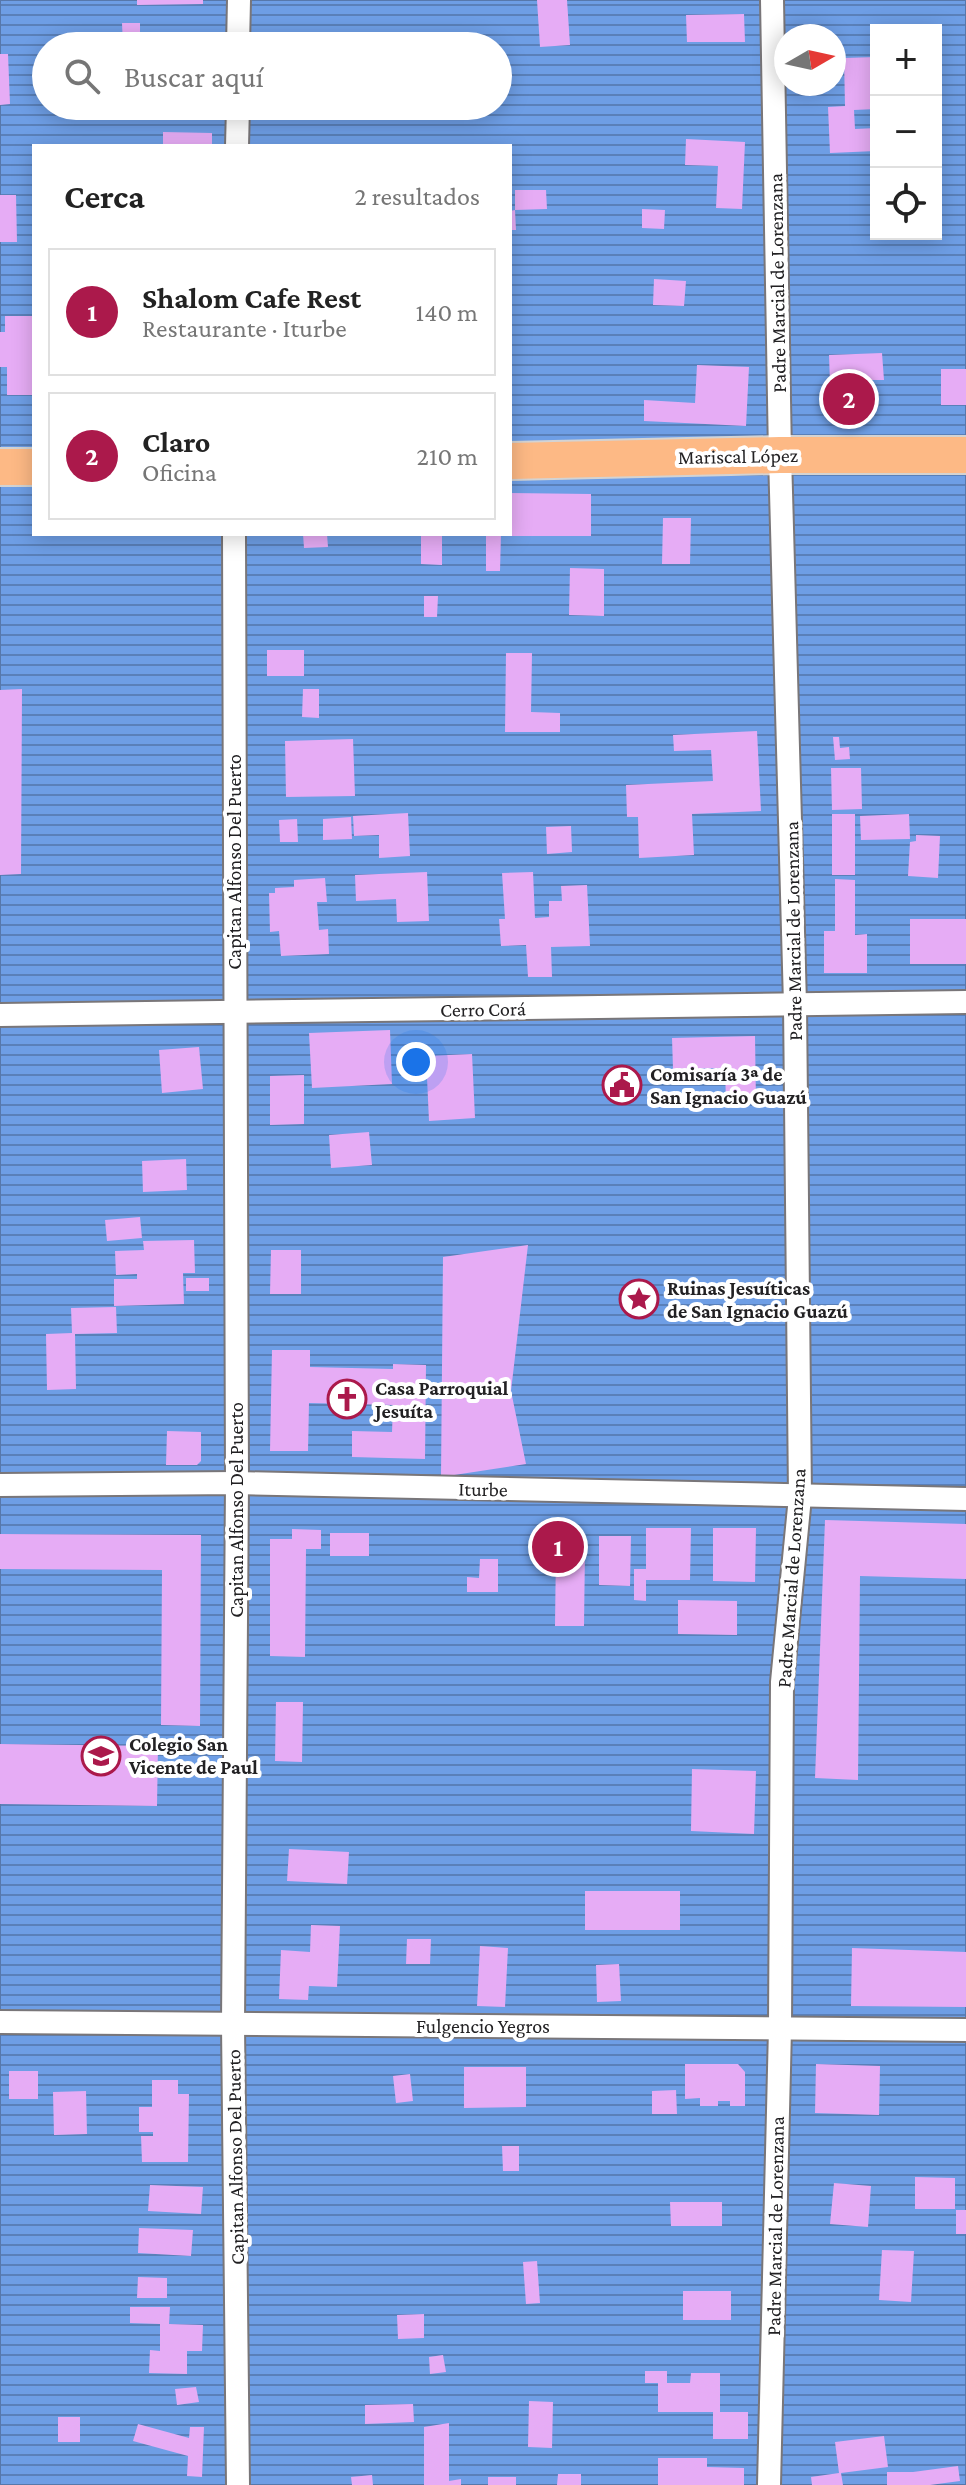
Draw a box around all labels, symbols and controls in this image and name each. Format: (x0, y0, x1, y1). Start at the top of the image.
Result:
north arrow (774, 24, 846, 96)
map controls (870, 24, 942, 240)
button: + (870, 24, 942, 96)
search box (32, 32, 512, 120)
icon: search (60, 54, 104, 98)
text: Buscar aquí (124, 60, 264, 93)
button: − (870, 96, 942, 168)
button: locate (870, 168, 942, 240)
street label: Padre Marcial de Lorenzana (764, 173, 790, 393)
text: Cerca (64, 178, 145, 215)
text: 2 resultados (354, 182, 480, 211)
text: Shalom Cafe Rest (142, 281, 361, 314)
text: 1 (87, 298, 97, 327)
text: 140 m (416, 298, 478, 327)
text: Restaurante · Iturbe (142, 314, 347, 343)
pin: 2 (823, 369, 875, 429)
text: Claro (142, 425, 210, 458)
text: 2 (85, 442, 99, 471)
text: 210 m (417, 442, 478, 471)
street label: Mariscal López (678, 444, 798, 469)
text: Oficina (142, 458, 217, 487)
street label: Capitan Alfonso Del Puerto (223, 754, 246, 970)
street label: Padre Marcial de Lorenzana (780, 821, 806, 1041)
street label: Cerro Corá (440, 997, 526, 1021)
your location (396, 1042, 436, 1082)
place label: Comisaría 3ª de San Ignacio Guazú (650, 1063, 807, 1108)
public building icon: Comisaría 3ª de San Ignacio Guazú (601, 1064, 643, 1106)
place label: Ruinas Jesuíticas de San Ignacio Guazú (667, 1277, 848, 1322)
place icon: Ruinas Jesuíticas de San Ignacio Guazú (618, 1278, 660, 1320)
place label: Casa Parroquial Jesuíta (373, 1377, 509, 1422)
church icon: Casa Parroquial Jesuíta (326, 1378, 368, 1420)
street label: Capitan Alfonso Del Puerto (225, 1402, 248, 1618)
street label: Padre Marcial de Lorenzana (772, 1468, 810, 1688)
street label: Iturbe (458, 1478, 508, 1500)
pin: 1 (532, 1517, 584, 1577)
place label: Colegio San Vicente de Paul (128, 1733, 258, 1778)
school or university icon: Colegio San Vicente de Paul (80, 1735, 122, 1777)
street label: Fulgencio Yegros (416, 2015, 550, 2038)
street label: Capitan Alfonso Del Puerto (222, 2049, 249, 2265)
street label: Padre Marcial de Lorenzana (762, 2116, 788, 2336)

